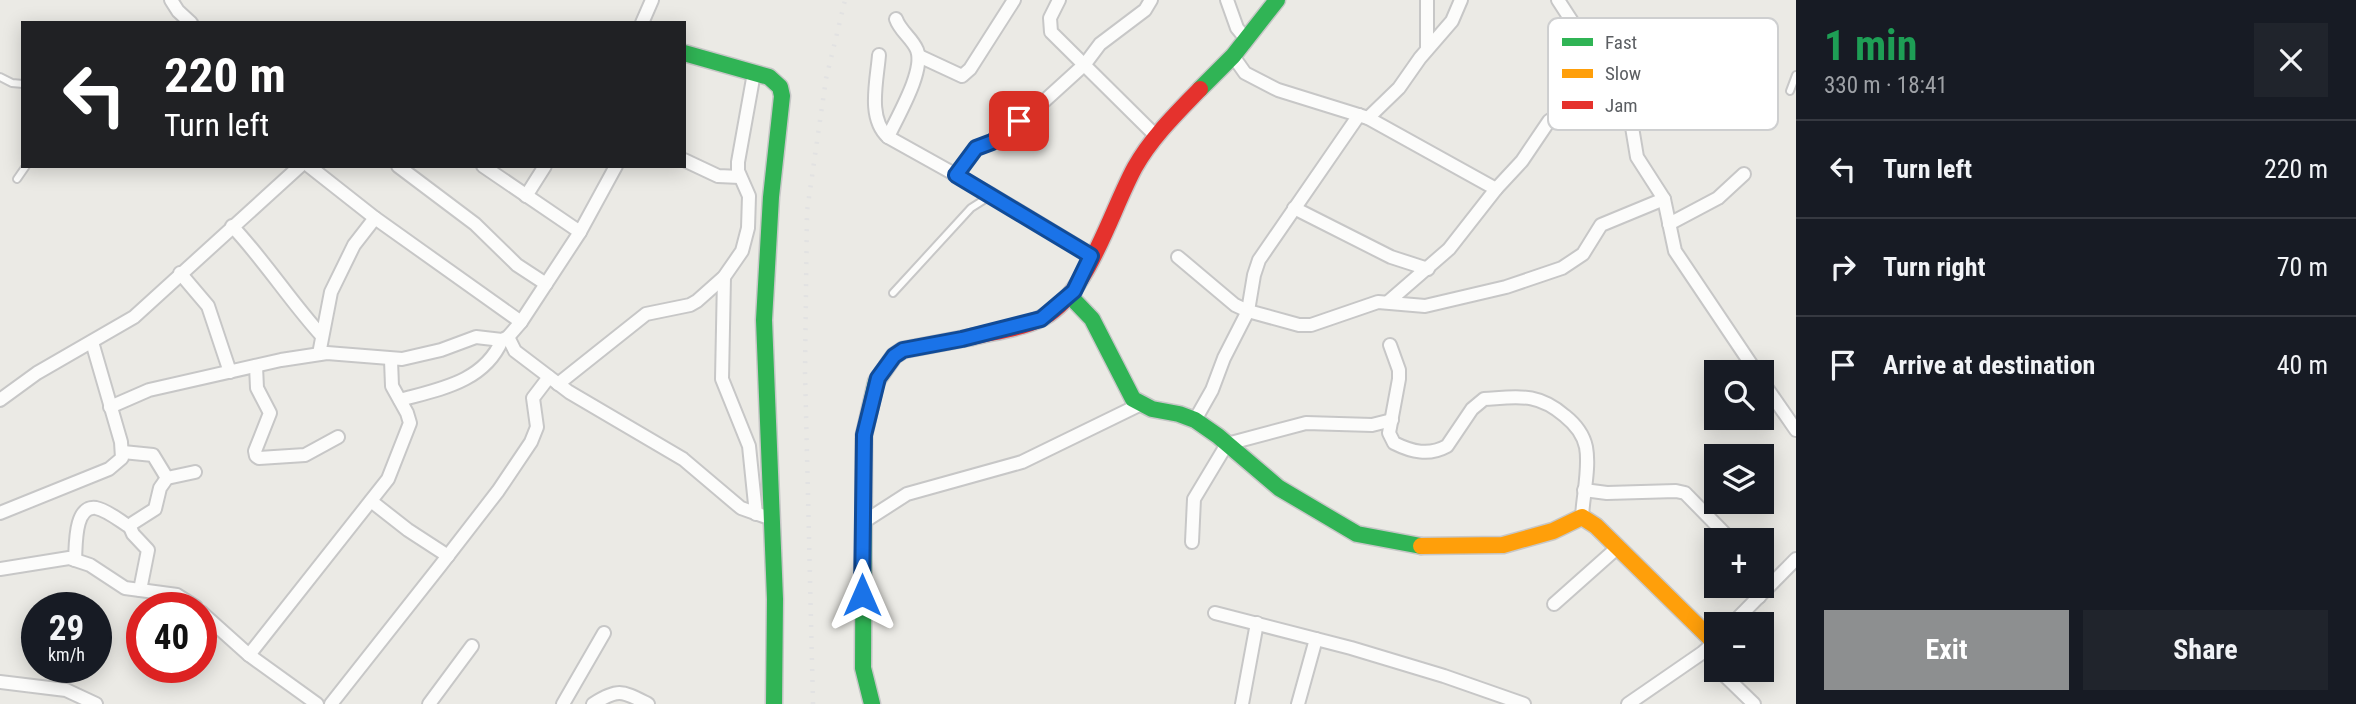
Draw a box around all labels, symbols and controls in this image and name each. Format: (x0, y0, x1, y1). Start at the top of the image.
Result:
legend (1548, 18, 1778, 130)
text: 1 min (1824, 21, 1917, 70)
button: close (2254, 23, 2328, 97)
text: Fast (1605, 31, 1637, 54)
text: 220 m (164, 47, 286, 104)
icon: left (49, 49, 140, 140)
text: Slow (1605, 62, 1641, 85)
text: 330 m · 18:41 (1824, 72, 1948, 99)
pin (989, 91, 1049, 151)
text: Jam (1605, 94, 1638, 117)
icon: arrive (1000, 102, 1038, 140)
text: Turn left (164, 106, 269, 144)
icon: left (1824, 150, 1862, 188)
text: Turn left (1883, 154, 1972, 184)
text: 220 m (2264, 154, 2328, 184)
icon: right (1824, 248, 1862, 286)
text: Turn right (1883, 252, 1985, 282)
text: 70 m (2277, 252, 2328, 282)
icon: arrive (1824, 346, 1862, 384)
text: Arrive at destination (1883, 350, 2095, 380)
text: 40 m (2277, 350, 2328, 380)
map controls (1704, 360, 1774, 682)
button: search (1704, 360, 1774, 430)
button: layers (1704, 444, 1774, 514)
button: + (1704, 528, 1774, 598)
position arrow (825, 558, 899, 632)
speed limit sign: 40 (126, 592, 217, 683)
text: 29 (49, 608, 84, 649)
button: Exit (1824, 610, 2069, 690)
button: Share (2083, 610, 2328, 690)
button: − (1704, 612, 1774, 682)
text: km/h (48, 644, 85, 665)

